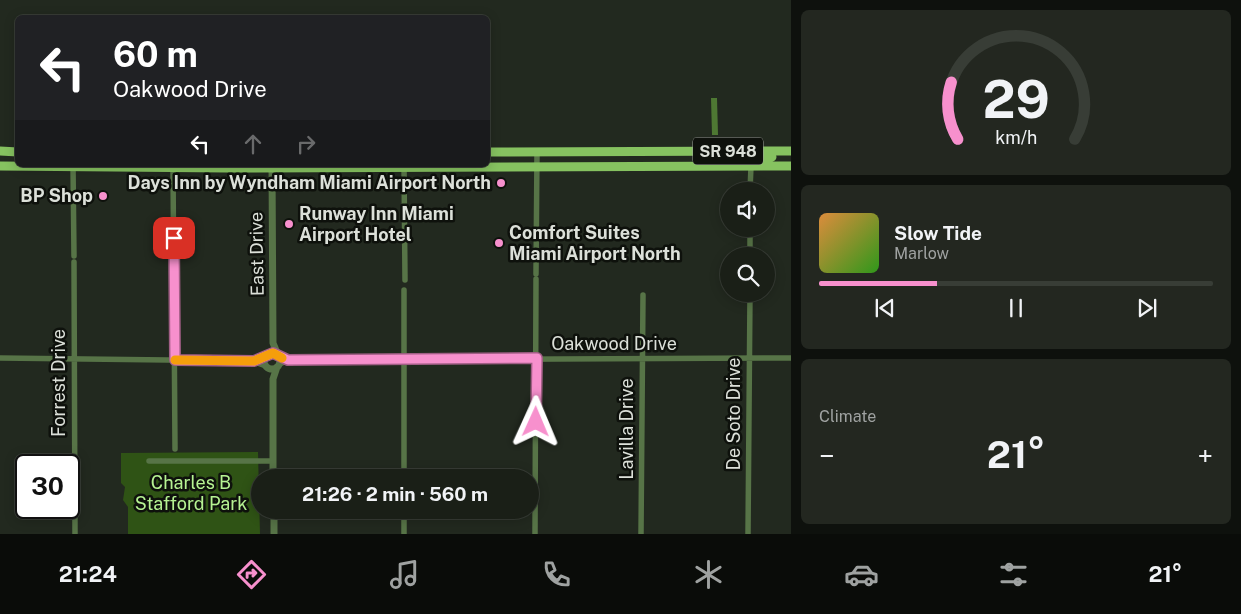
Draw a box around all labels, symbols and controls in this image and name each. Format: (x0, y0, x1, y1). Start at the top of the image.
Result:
text: 60 m (113, 34, 198, 75)
icon: left (30, 35, 95, 100)
text: 29 (982, 69, 1050, 130)
text: Oakwood Drive (113, 76, 267, 102)
text: km/h (995, 127, 1037, 148)
icon: left (186, 130, 214, 158)
icon: ahead (239, 130, 267, 158)
icon: right (292, 130, 320, 158)
road number: SR 948 (693, 138, 763, 164)
place label: Days Inn by Wyndham Miami Airport North (128, 172, 491, 193)
marker: Days Inn by Wyndham Miami Airport North (495, 177, 507, 189)
map controls (720, 182, 775, 302)
button: sound (720, 182, 775, 237)
place label: BP Shop (20, 185, 93, 206)
marker: BP Shop (97, 190, 109, 202)
place label: Runway Inn Miami Airport Hotel (299, 203, 454, 245)
street label: East Drive (245, 212, 268, 296)
pin (153, 217, 195, 259)
marker: Runway Inn Miami Airport Hotel (283, 218, 295, 230)
place label: Comfort Suites Miami Airport North (509, 222, 681, 264)
text: Slow Tide (894, 222, 982, 244)
icon: arrive (160, 224, 188, 252)
marker: Comfort Suites Miami Airport North (493, 237, 505, 249)
text: Marlow (894, 244, 949, 263)
button: search (720, 247, 775, 302)
icon: previous (871, 294, 899, 322)
icon: pause (1002, 294, 1030, 322)
icon: next (1133, 294, 1161, 322)
street label: Forrest Drive (48, 329, 69, 437)
street label: Oakwood Drive (551, 333, 677, 354)
street label: De Soto Drive (723, 357, 744, 471)
street label: Lavilla Drive (616, 378, 637, 480)
position arrow (509, 395, 561, 447)
text: Climate (819, 407, 876, 426)
text: 21° (987, 432, 1045, 477)
text: − (819, 439, 835, 472)
text: + (1197, 439, 1213, 472)
speed limit sign: 30 (15, 454, 80, 519)
park label: Charles B Stafford Park (135, 472, 247, 514)
text: 21:26 · 2 min · 560 m (302, 483, 488, 505)
icon: directions (234, 557, 269, 592)
icon: music (387, 557, 422, 592)
icon: phone (539, 557, 574, 592)
icon: climate (691, 557, 726, 592)
icon: car (844, 557, 879, 592)
icon: filters (996, 557, 1031, 592)
text: 21:24 (59, 561, 117, 587)
text: 21° (1148, 561, 1182, 587)

